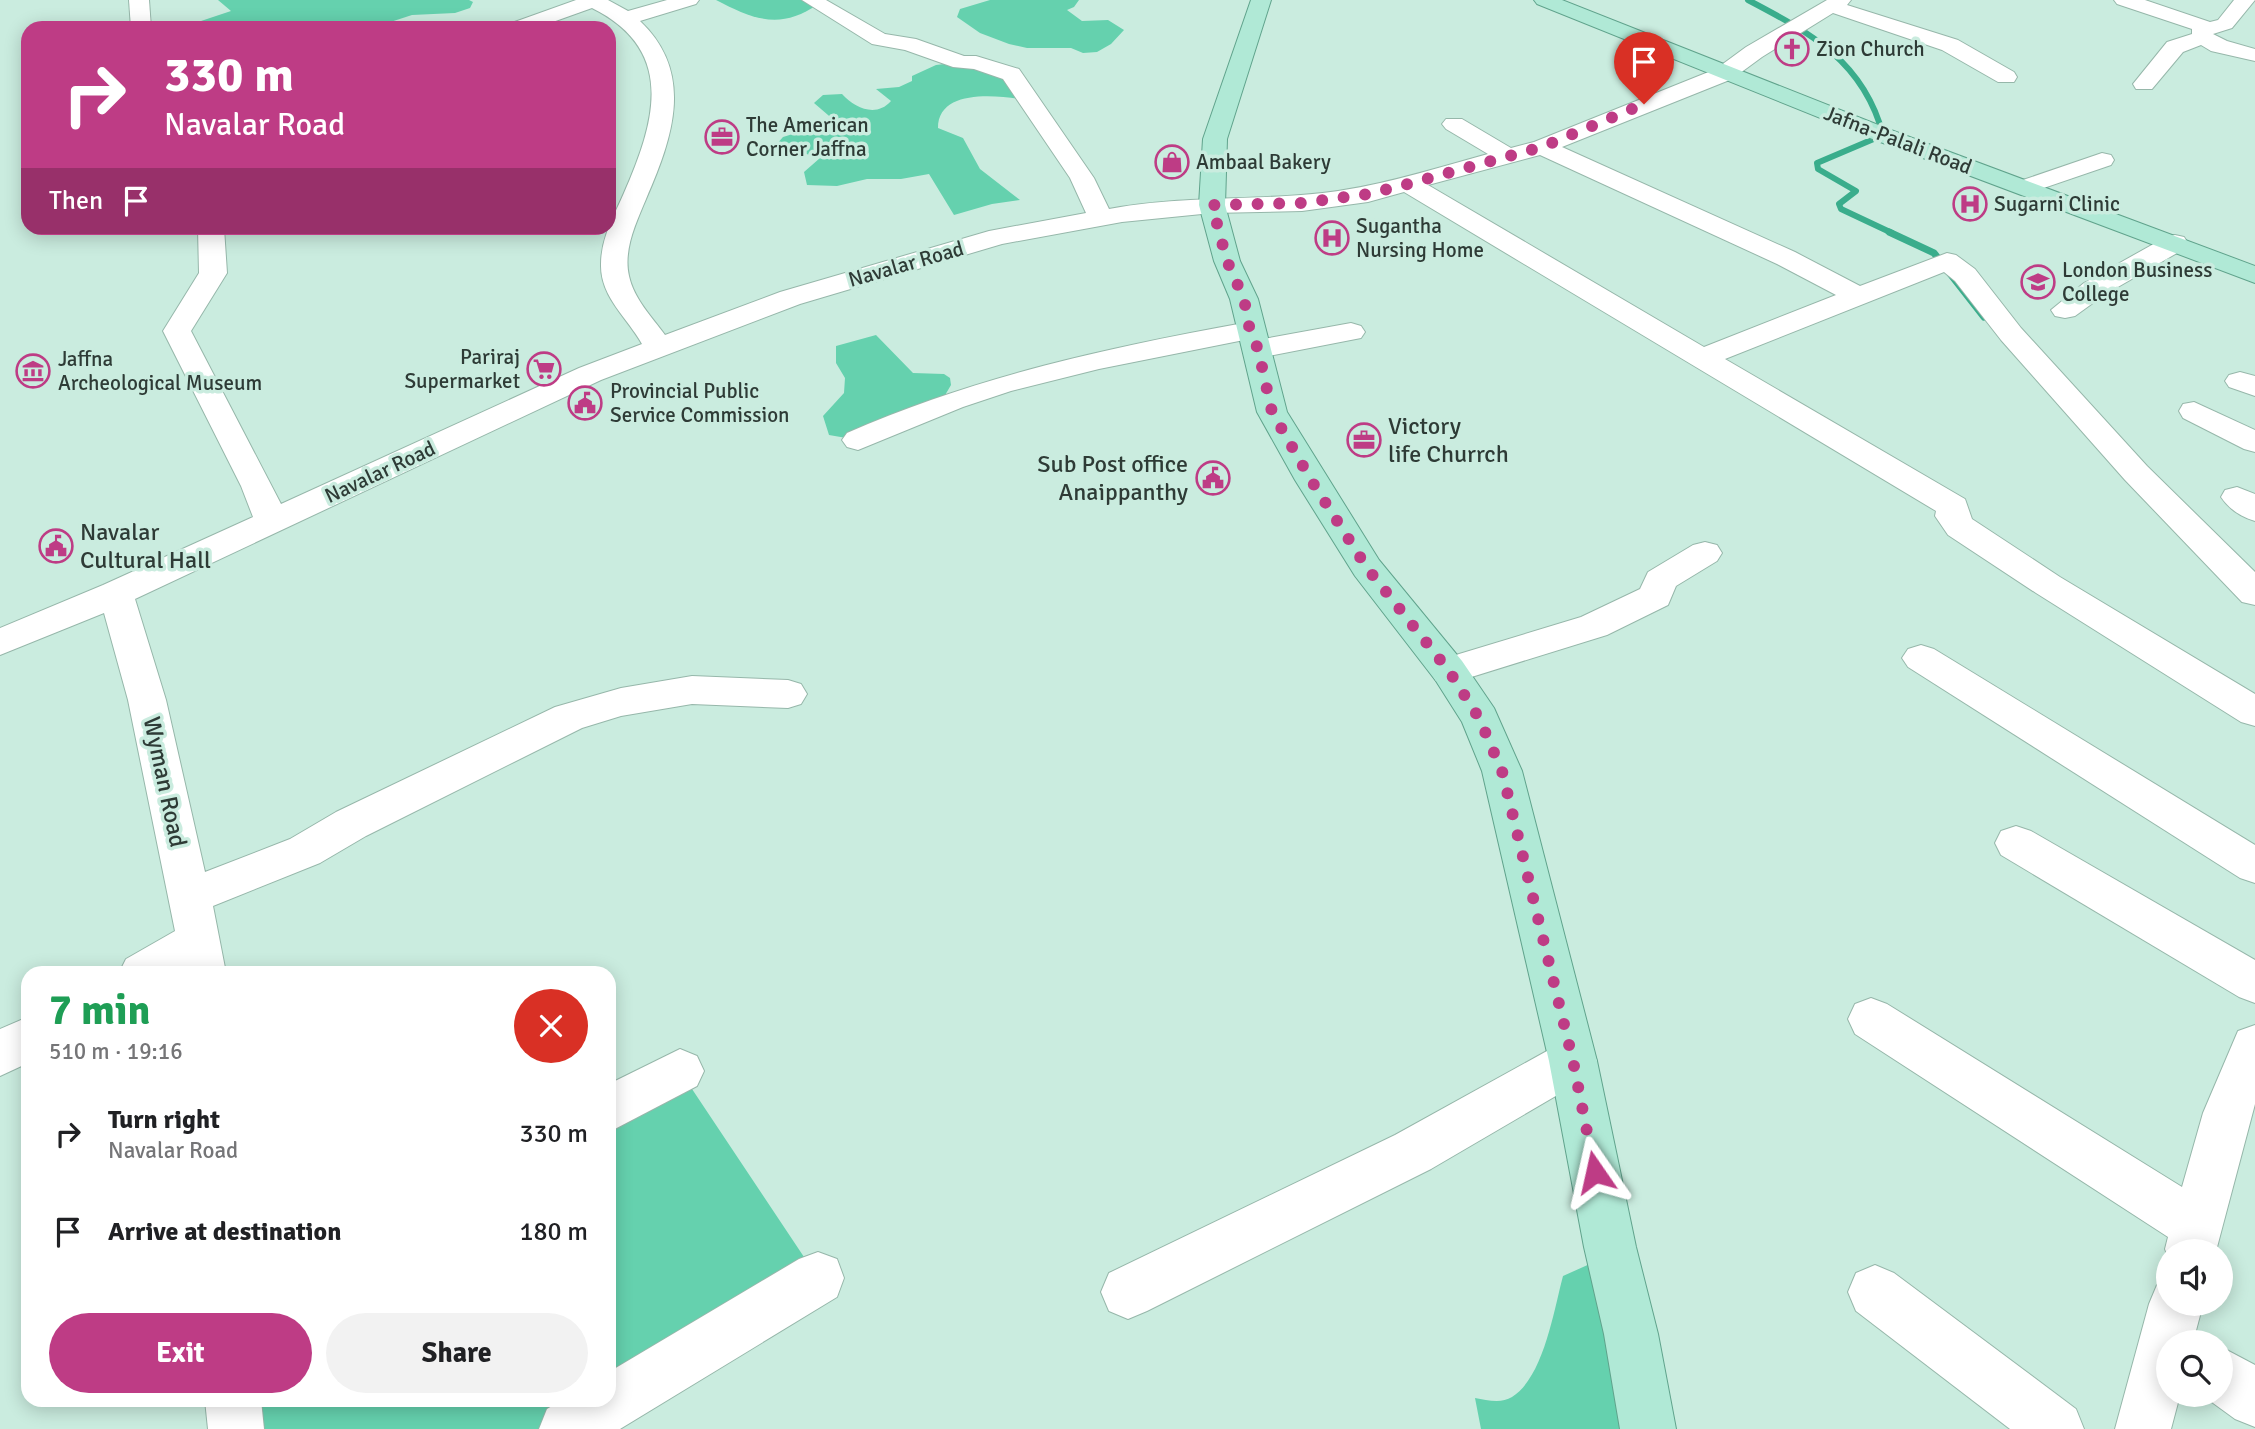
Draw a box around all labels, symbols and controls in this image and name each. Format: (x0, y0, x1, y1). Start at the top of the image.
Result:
church icon: Zion Church (1773, 30, 1811, 68)
pin (1614, 32, 1674, 104)
place label: Zion Church (1816, 36, 1925, 62)
icon: arrive (1625, 43, 1663, 81)
text: 330 m (164, 45, 294, 105)
icon: right (49, 49, 140, 140)
street label: Jafna-Palali Road (1820, 100, 1976, 180)
text: Navalar Road (164, 105, 345, 144)
place label: The American Corner Jaffna (746, 112, 869, 162)
office icon: The American Corner Jaffna (703, 118, 741, 156)
shop icon: Ambaal Bakery (1153, 143, 1191, 181)
place label: Ambaal Bakery (1196, 149, 1331, 175)
icon: arrive (117, 182, 155, 220)
text: Then (49, 185, 103, 217)
hospital icon: Sugarni Clinic (1951, 185, 1989, 223)
place label: Sugarni Clinic (1994, 191, 2120, 217)
place label: Sugantha Nursing Home (1356, 213, 1484, 263)
hospital icon: Sugantha Nursing Home (1313, 219, 1351, 257)
street label: Navalar Road (845, 235, 967, 293)
place label: London Business College (2062, 257, 2212, 307)
school or university icon: London Business College (2019, 263, 2057, 301)
place label: Pariraj Supermarket (404, 344, 520, 394)
place label: Jaffna Archeological Museum (58, 346, 262, 396)
supermarket icon: Pariraj Supermarket (525, 350, 563, 388)
museum icon: Jaffna Archeological Museum (14, 352, 52, 390)
place label: Provincial Public Service Commission (610, 378, 790, 428)
public building icon: Provincial Public Service Commission (566, 384, 604, 422)
place label: Victory life Churrch (1388, 411, 1509, 469)
office icon: Victory life Churrch (1345, 421, 1383, 459)
street label: Navalar Road (321, 435, 439, 509)
place label: Sub Post office Anaippanthy (1037, 449, 1188, 507)
public building icon: Sub Post office Anaippanthy (1194, 459, 1232, 497)
place label: Navalar Cultural Hall (80, 517, 211, 575)
public building icon: Navalar Cultural Hall (37, 527, 75, 565)
street label: Wyman Road (137, 714, 193, 850)
text: 7 min (49, 985, 150, 1036)
button: close (514, 989, 588, 1063)
text: 510 m · 19:16 (49, 1037, 183, 1066)
text: Turn right (108, 1104, 220, 1136)
icon: right (49, 1115, 87, 1153)
text: 330 m (519, 1118, 588, 1150)
position arrow (1558, 1135, 1632, 1209)
text: Navalar Road (108, 1136, 238, 1165)
icon: arrive (49, 1213, 87, 1251)
text: Arrive at destination (108, 1216, 341, 1248)
text: 180 m (519, 1216, 588, 1248)
map controls (2156, 1239, 2233, 1407)
button: sound (2156, 1239, 2233, 1316)
button: Exit (49, 1313, 312, 1393)
button: Share (326, 1313, 588, 1393)
button: search (2156, 1330, 2233, 1407)

